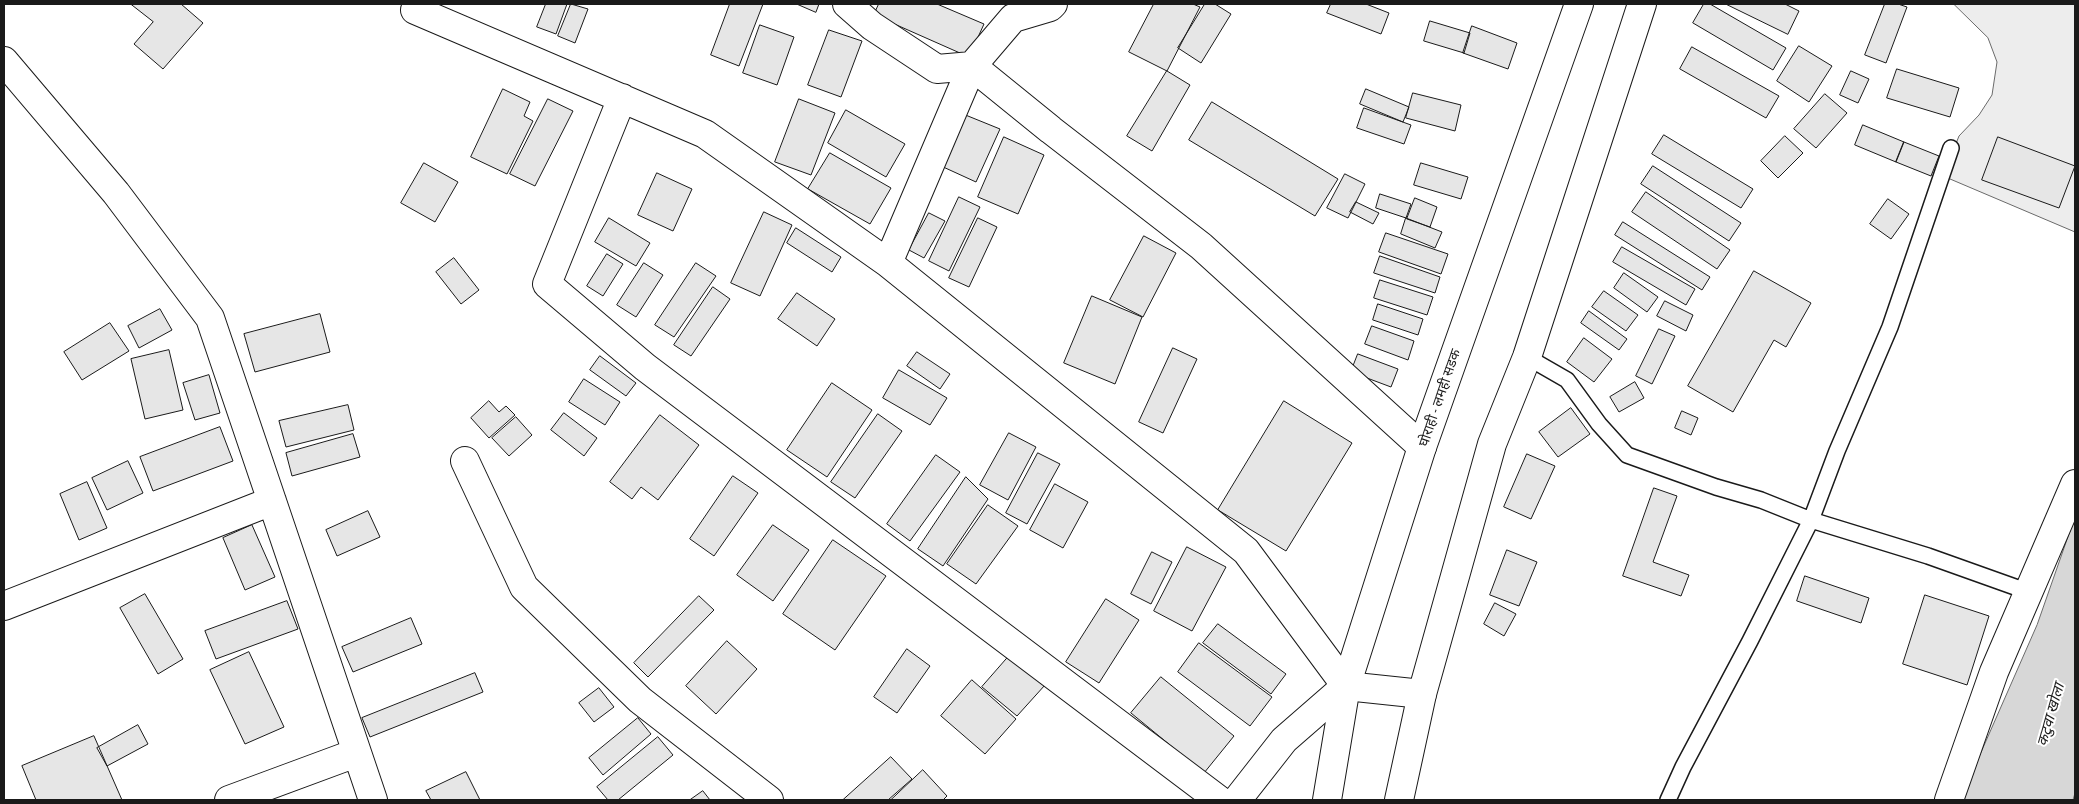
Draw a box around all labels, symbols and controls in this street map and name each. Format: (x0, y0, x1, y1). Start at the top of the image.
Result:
street label: घोराही - लमही सडक (1415, 347, 1465, 449)
water label: कटुवा खोला (2033, 681, 2069, 749)

